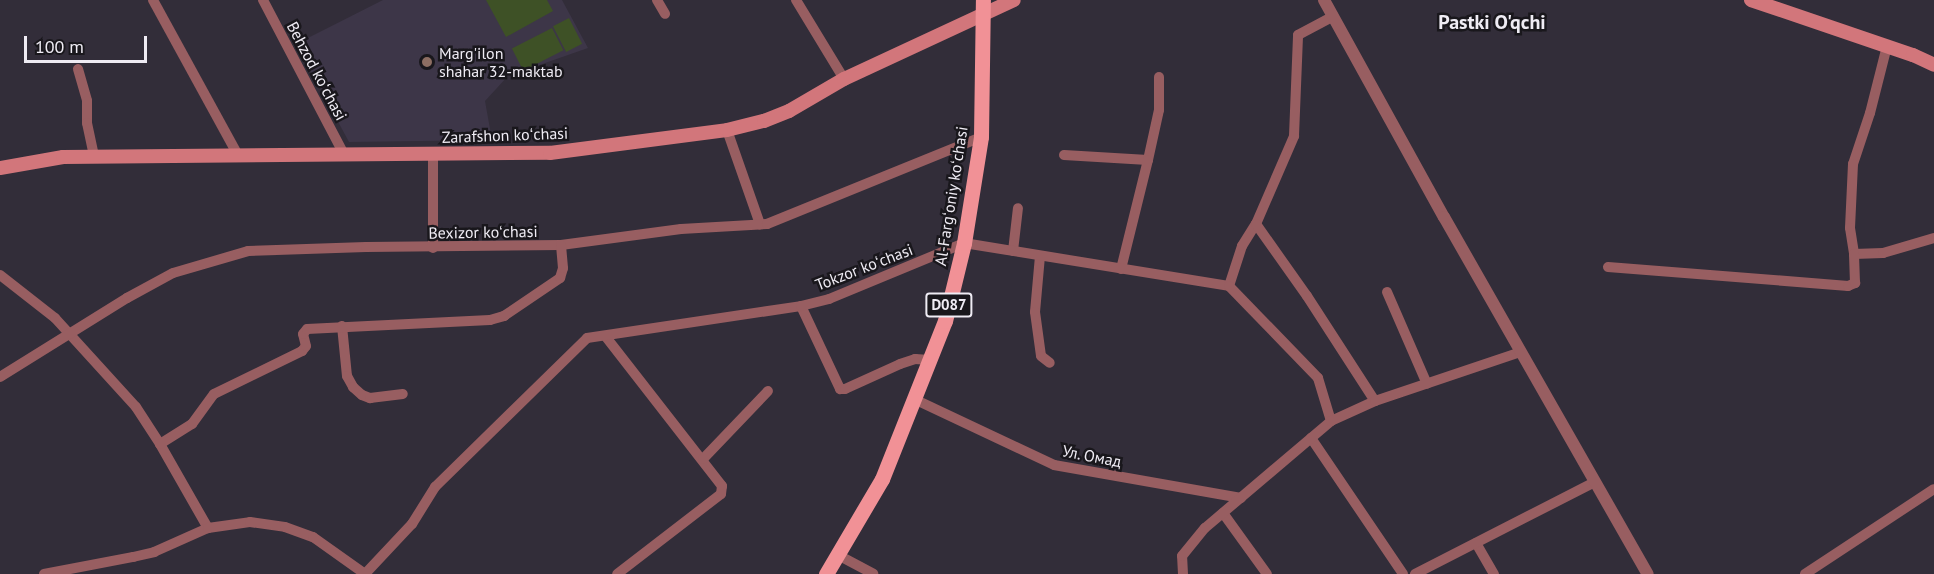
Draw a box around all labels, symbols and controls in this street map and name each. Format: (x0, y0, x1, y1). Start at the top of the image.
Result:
district label: Pastki O'qchi (1438, 10, 1546, 34)
street label: Behzod koʻchasi (283, 18, 351, 124)
scale bar (27, 24, 150, 62)
text: 100 m (35, 35, 84, 58)
place label: Marg'ilon shahar 32-maktab (439, 43, 563, 81)
marker: Marg'ilon shahar 32-maktab (420, 55, 434, 69)
street label: Zarafshon koʻchasi (442, 123, 568, 147)
street label: Al-Fargʻoniy koʻchasi (930, 125, 972, 267)
street label: Bexizor koʻchasi (428, 221, 538, 243)
street label: Tokzor koʻchasi (813, 240, 915, 294)
road number: D087 (925, 293, 973, 317)
street label: Ул. Омад (1060, 441, 1124, 471)

